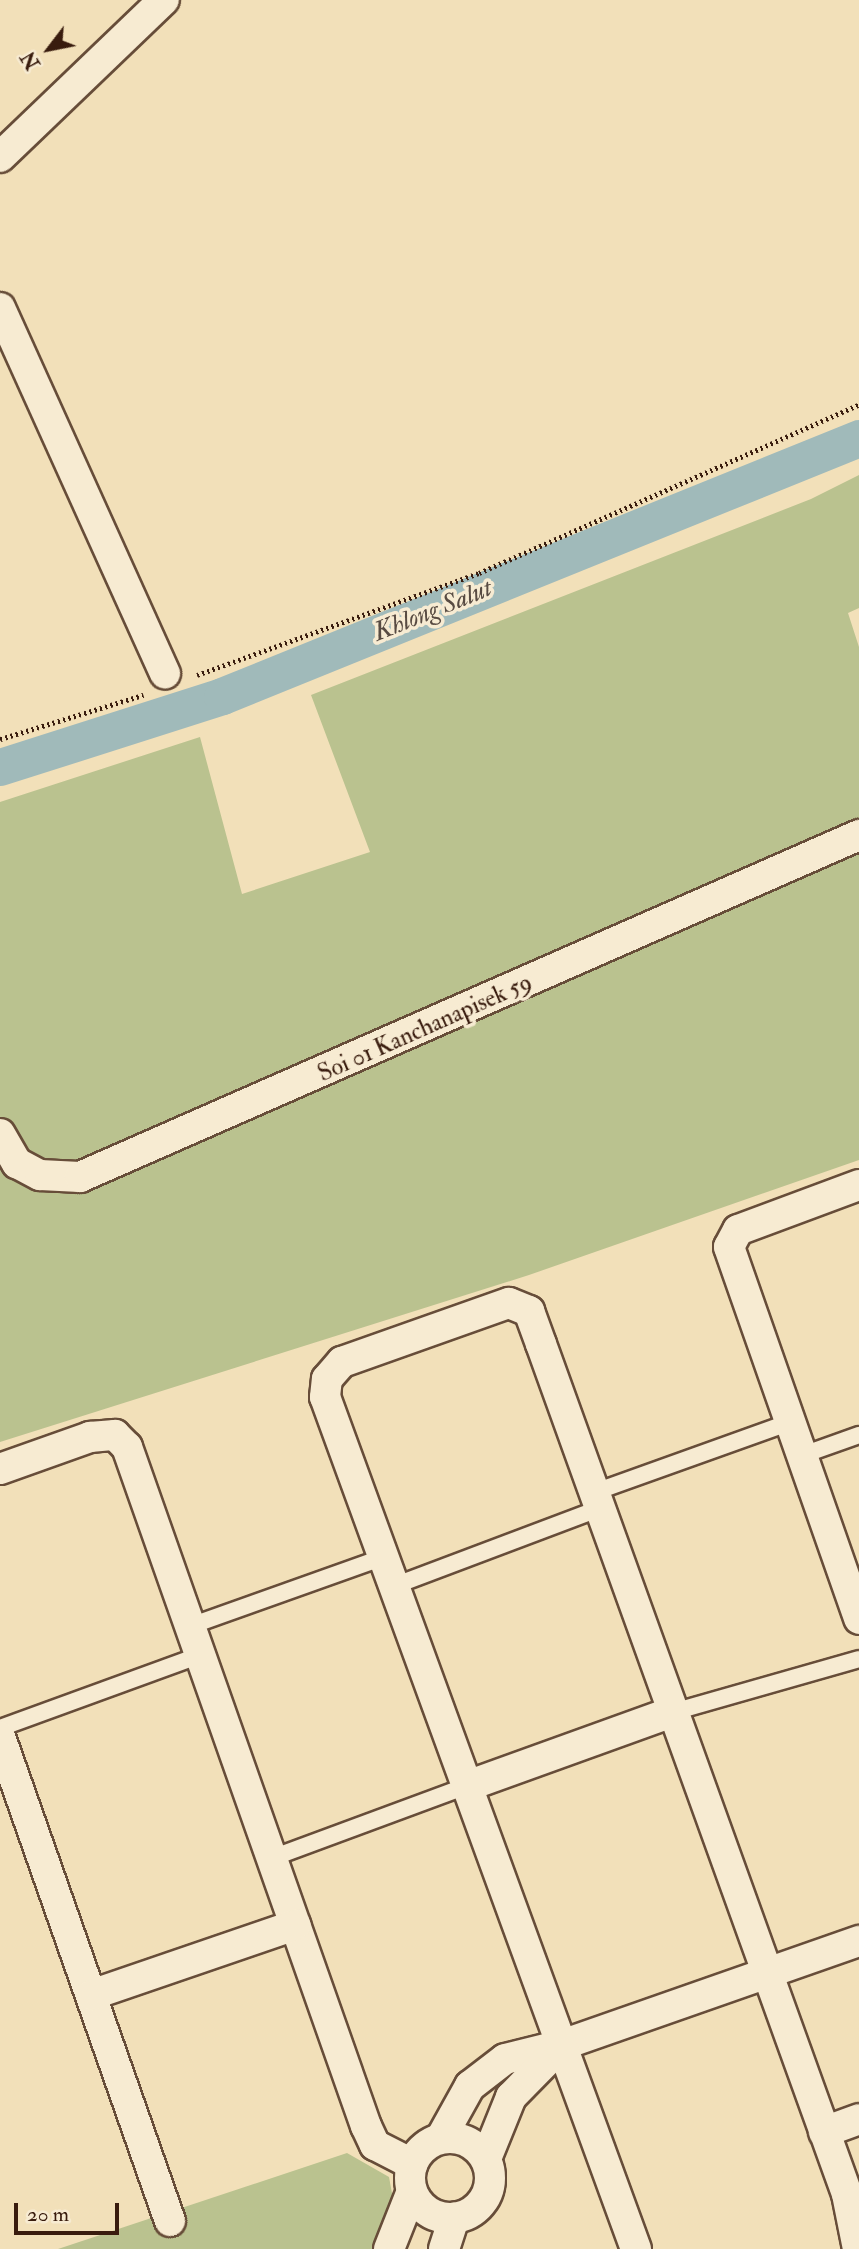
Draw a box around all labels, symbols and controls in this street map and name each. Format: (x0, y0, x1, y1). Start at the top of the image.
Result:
north arrow (14, 14, 84, 84)
text: N (17, 47, 46, 74)
water label: Khlong Salut (369, 573, 497, 649)
street label: Soi 01 Kanchanapisek 59 (313, 968, 537, 1088)
scale bar (18, 2190, 122, 2234)
text: 20 m (27, 2201, 69, 2228)

